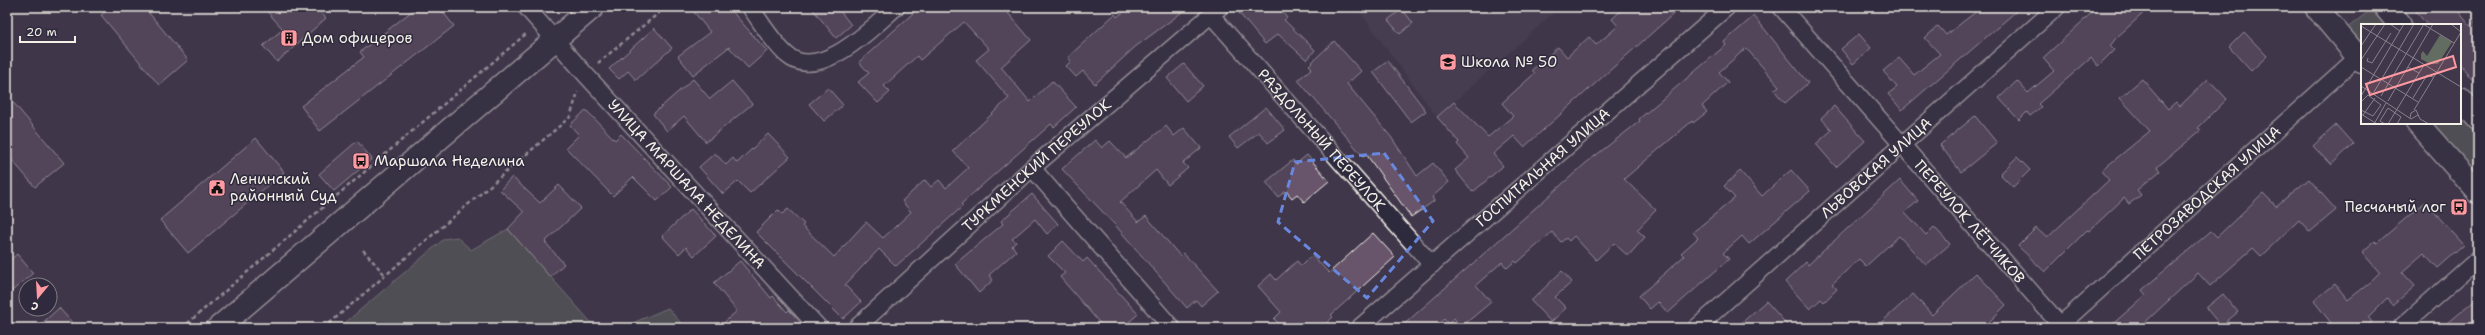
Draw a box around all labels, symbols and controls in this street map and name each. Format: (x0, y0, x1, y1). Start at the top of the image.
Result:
scale bar (20, 18, 75, 44)
text: 20 m (26, 24, 57, 40)
inset map (2361, 24, 2461, 124)
building icon: Дом офицеров (279, 28, 299, 48)
place label: Дом офицеров (302, 28, 413, 48)
school or university icon: Школа № 50 (1438, 52, 1458, 72)
place label: Школа № 50 (1461, 52, 1558, 72)
street label: РАЗДОЛЬНЫЙ ПЕРЕУЛОК (1253, 65, 1390, 216)
street label: ТУРКМЕНСКИЙ ПЕРЕУЛОК (958, 94, 1116, 237)
street label: УЛИЦА МАРШАЛА НЕДЕЛИНА (603, 95, 770, 273)
street label: ГОСПИТАЛЬНАЯ УЛИЦА (1472, 104, 1614, 232)
street label: ЛЬВОВСКАЯ УЛИЦА (1816, 113, 1936, 223)
street label: ПЕТРОЗАВОДСКАЯ УЛИЦА (2129, 121, 2285, 264)
bus stop icon: Маршала Неделина (351, 151, 371, 171)
place label: Маршала Неделина (374, 151, 525, 171)
street label: ПЕРЕУЛОК ЛЁТЧИКОВ (1910, 156, 2029, 288)
place label: Ленинский районный Суд (230, 169, 337, 206)
public building icon: Ленинский районный Суд (207, 178, 227, 198)
place label: Песчаный лог (2345, 197, 2446, 217)
bus stop icon: Песчаный лог (2449, 197, 2469, 217)
north arrow (18, 277, 58, 317)
text: С (29, 298, 41, 314)

